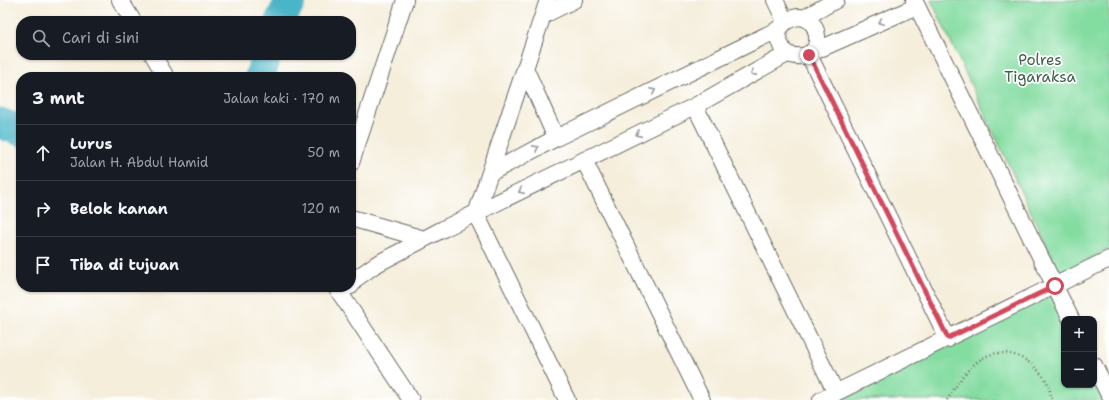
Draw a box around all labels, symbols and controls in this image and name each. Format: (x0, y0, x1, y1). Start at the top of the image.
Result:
search box (16, 16, 356, 60)
one-way arrow (878, 17, 885, 25)
icon: search (30, 27, 52, 49)
text: Cari di sini (62, 28, 139, 48)
route end (800, 46, 818, 64)
park label: Polres Tigaraksa (1004, 50, 1077, 87)
one-way arrow (750, 69, 757, 76)
text: 3 mnt (32, 87, 85, 109)
one-way arrow (649, 88, 656, 95)
text: Jalan kaki · 170 m (223, 90, 340, 107)
one-way arrow (634, 129, 642, 136)
text: Lurus (70, 134, 112, 154)
icon: ahead (32, 142, 54, 164)
text: 50 m (307, 144, 340, 161)
one-way arrow (532, 146, 540, 153)
text: Jalan H. Abdul Hamid (70, 154, 208, 171)
one-way arrow (518, 186, 525, 194)
icon: right (32, 198, 54, 220)
text: Belok kanan (70, 199, 168, 219)
text: 120 m (302, 200, 340, 217)
icon: arrive (32, 254, 54, 276)
text: Tiba di tujuan (70, 255, 179, 275)
route start (1046, 277, 1064, 295)
map controls (1061, 316, 1097, 388)
button: + (1061, 316, 1097, 352)
button: − (1061, 352, 1097, 388)

